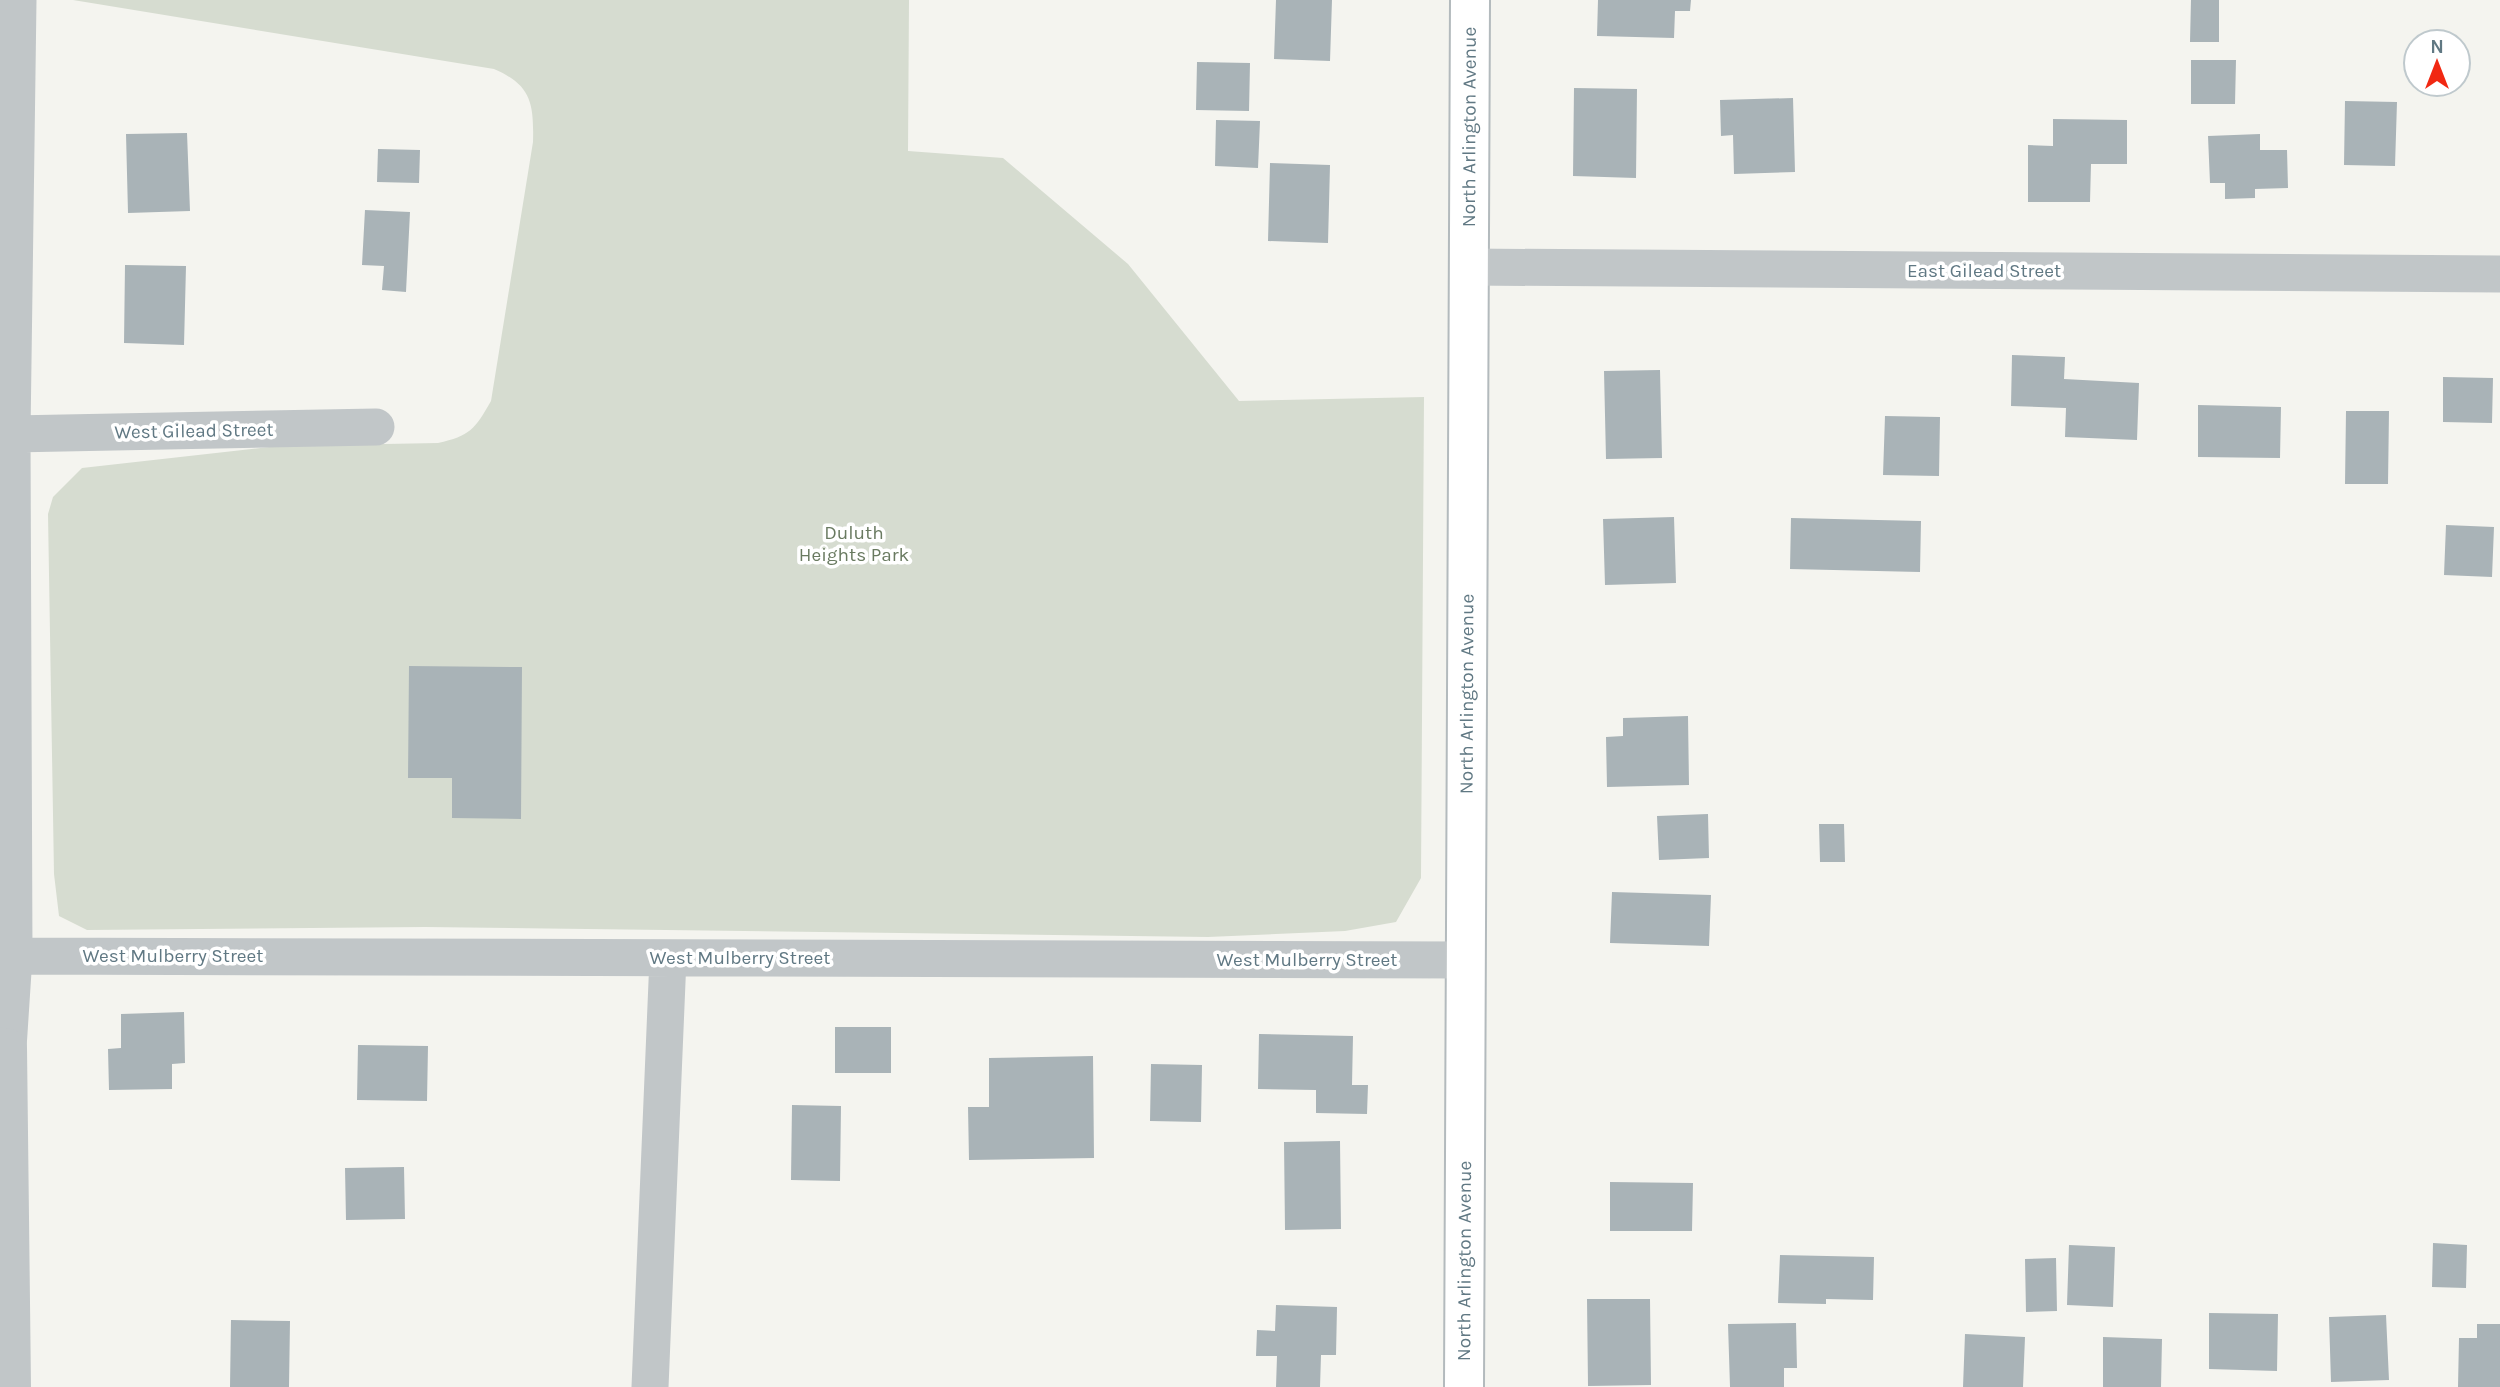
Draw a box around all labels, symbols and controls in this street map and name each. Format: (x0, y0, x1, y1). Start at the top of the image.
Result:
street label: North Arlington Avenue (1458, 27, 1481, 227)
north arrow (2402, 28, 2472, 98)
text: N (2430, 36, 2444, 58)
street label: East Gilead Street (1907, 260, 2061, 282)
street label: West Gilead Street (114, 419, 274, 443)
park label: Duluth Heights Park (799, 522, 910, 566)
street label: North Arlington Avenue (1456, 594, 1478, 794)
street label: West Mulberry Street (83, 945, 263, 967)
street label: West Mulberry Street (650, 947, 830, 969)
street label: West Mulberry Street (1217, 949, 1397, 971)
street label: North Arlington Avenue (1453, 1161, 1476, 1361)

